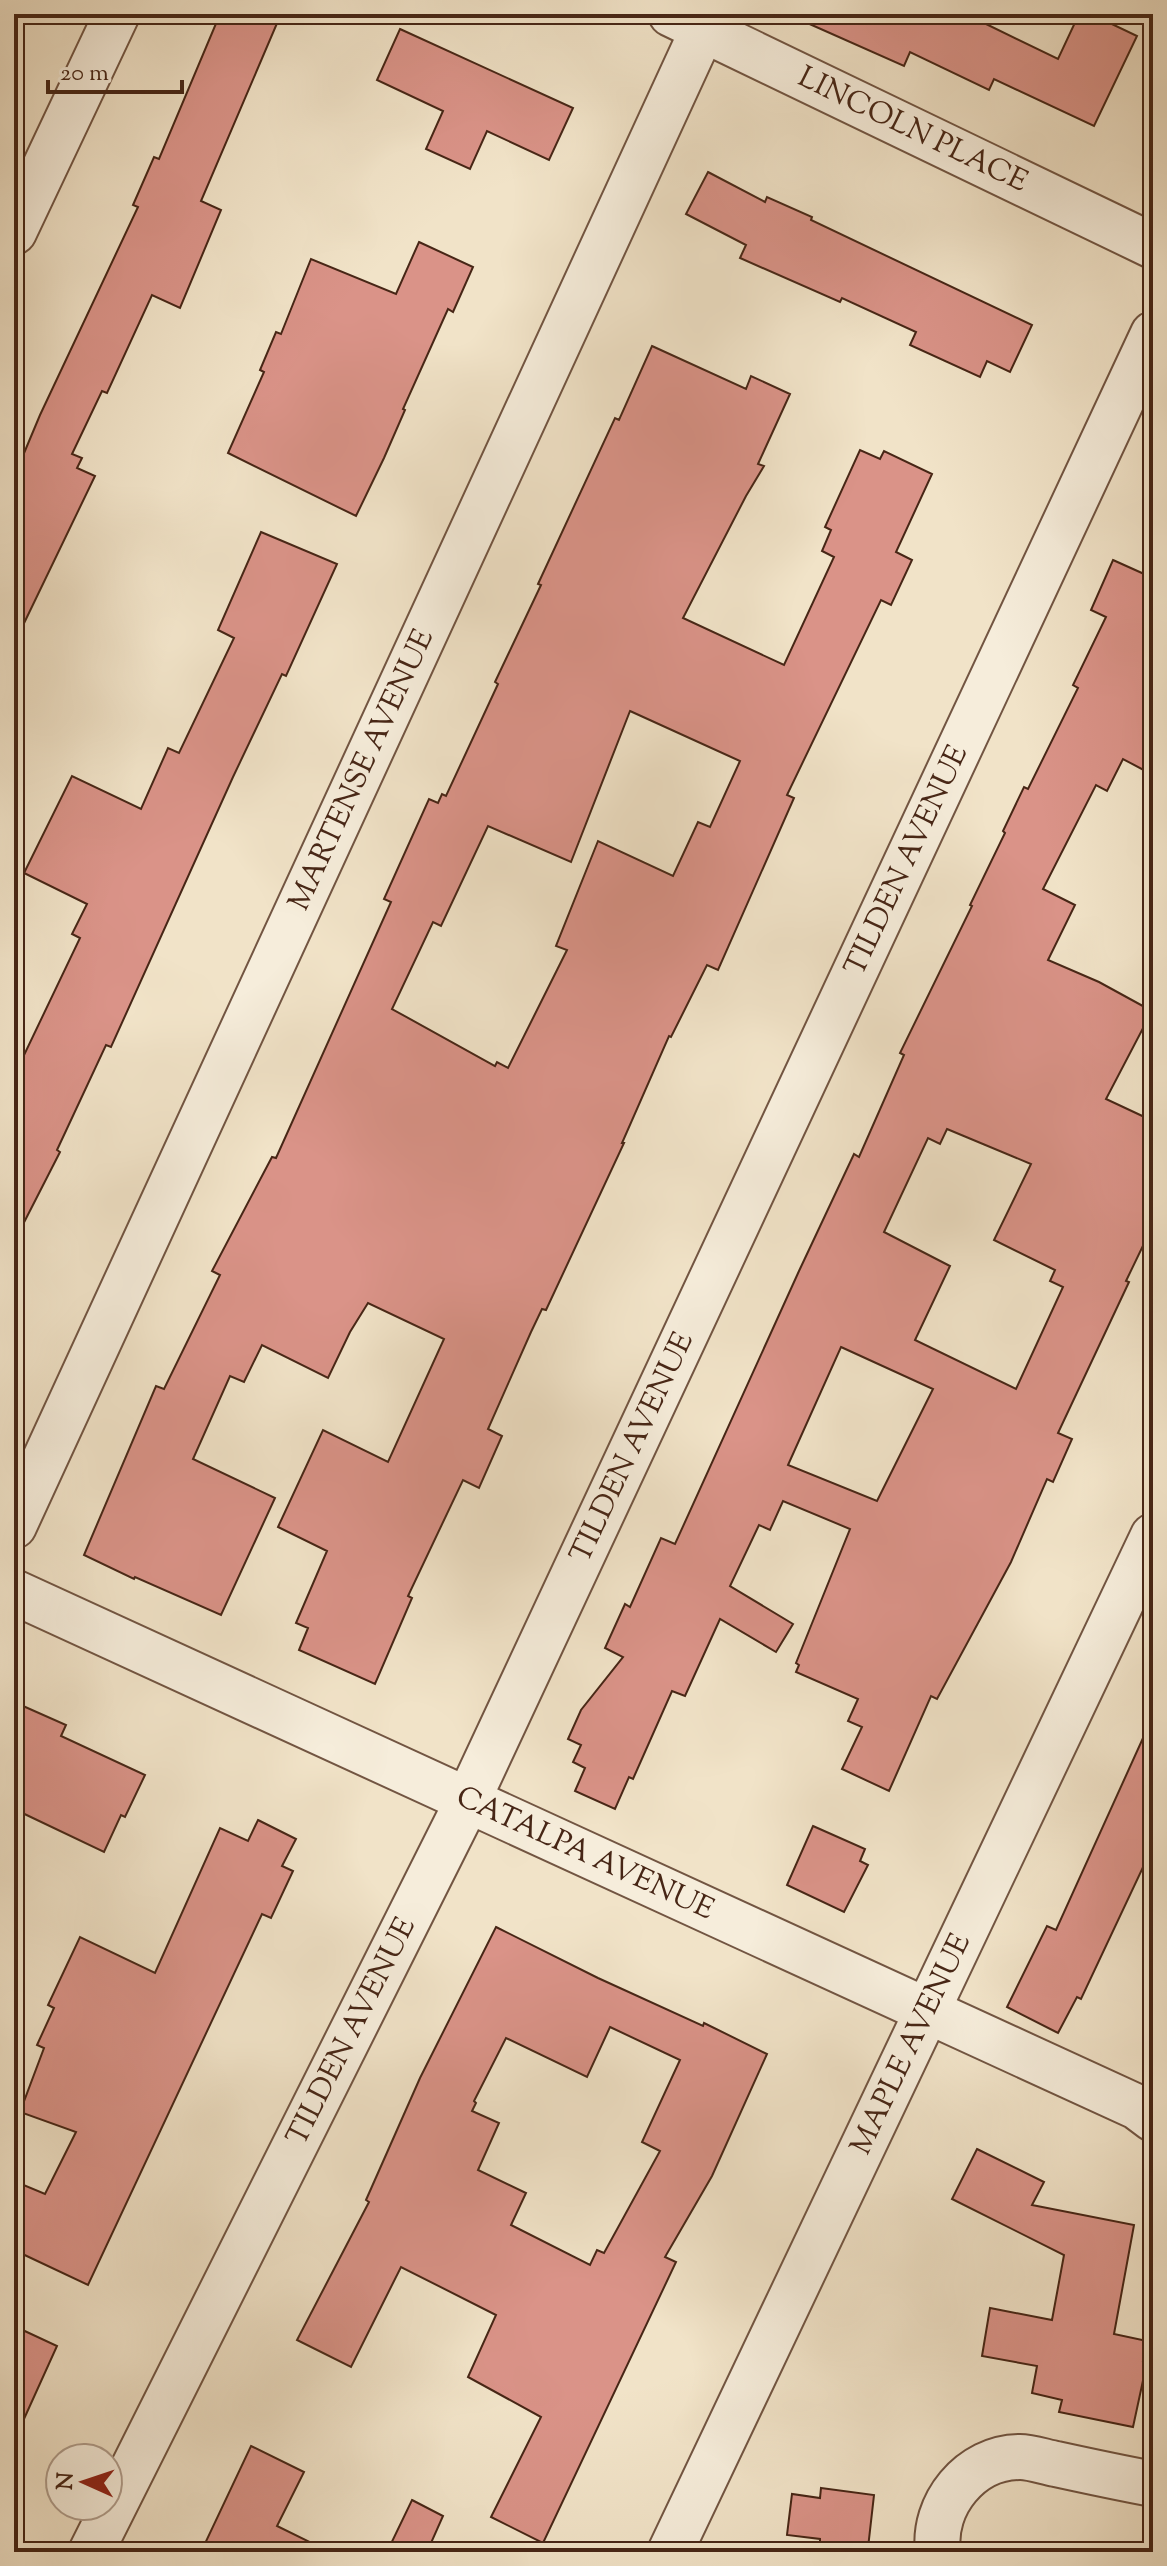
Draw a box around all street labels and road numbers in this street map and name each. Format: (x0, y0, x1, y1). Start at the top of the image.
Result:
street label: LINCOLN PLACE (790, 57, 1035, 204)
street label: MARTENSE AVENUE (279, 623, 445, 918)
street label: TILDEN AVENUE (834, 738, 979, 983)
street label: TILDEN AVENUE (560, 1325, 705, 1570)
street label: CATALPA AVENUE (449, 1776, 721, 1932)
street label: TILDEN AVENUE (277, 1910, 427, 2153)
street label: MAPLE AVENUE (840, 1927, 982, 2162)

